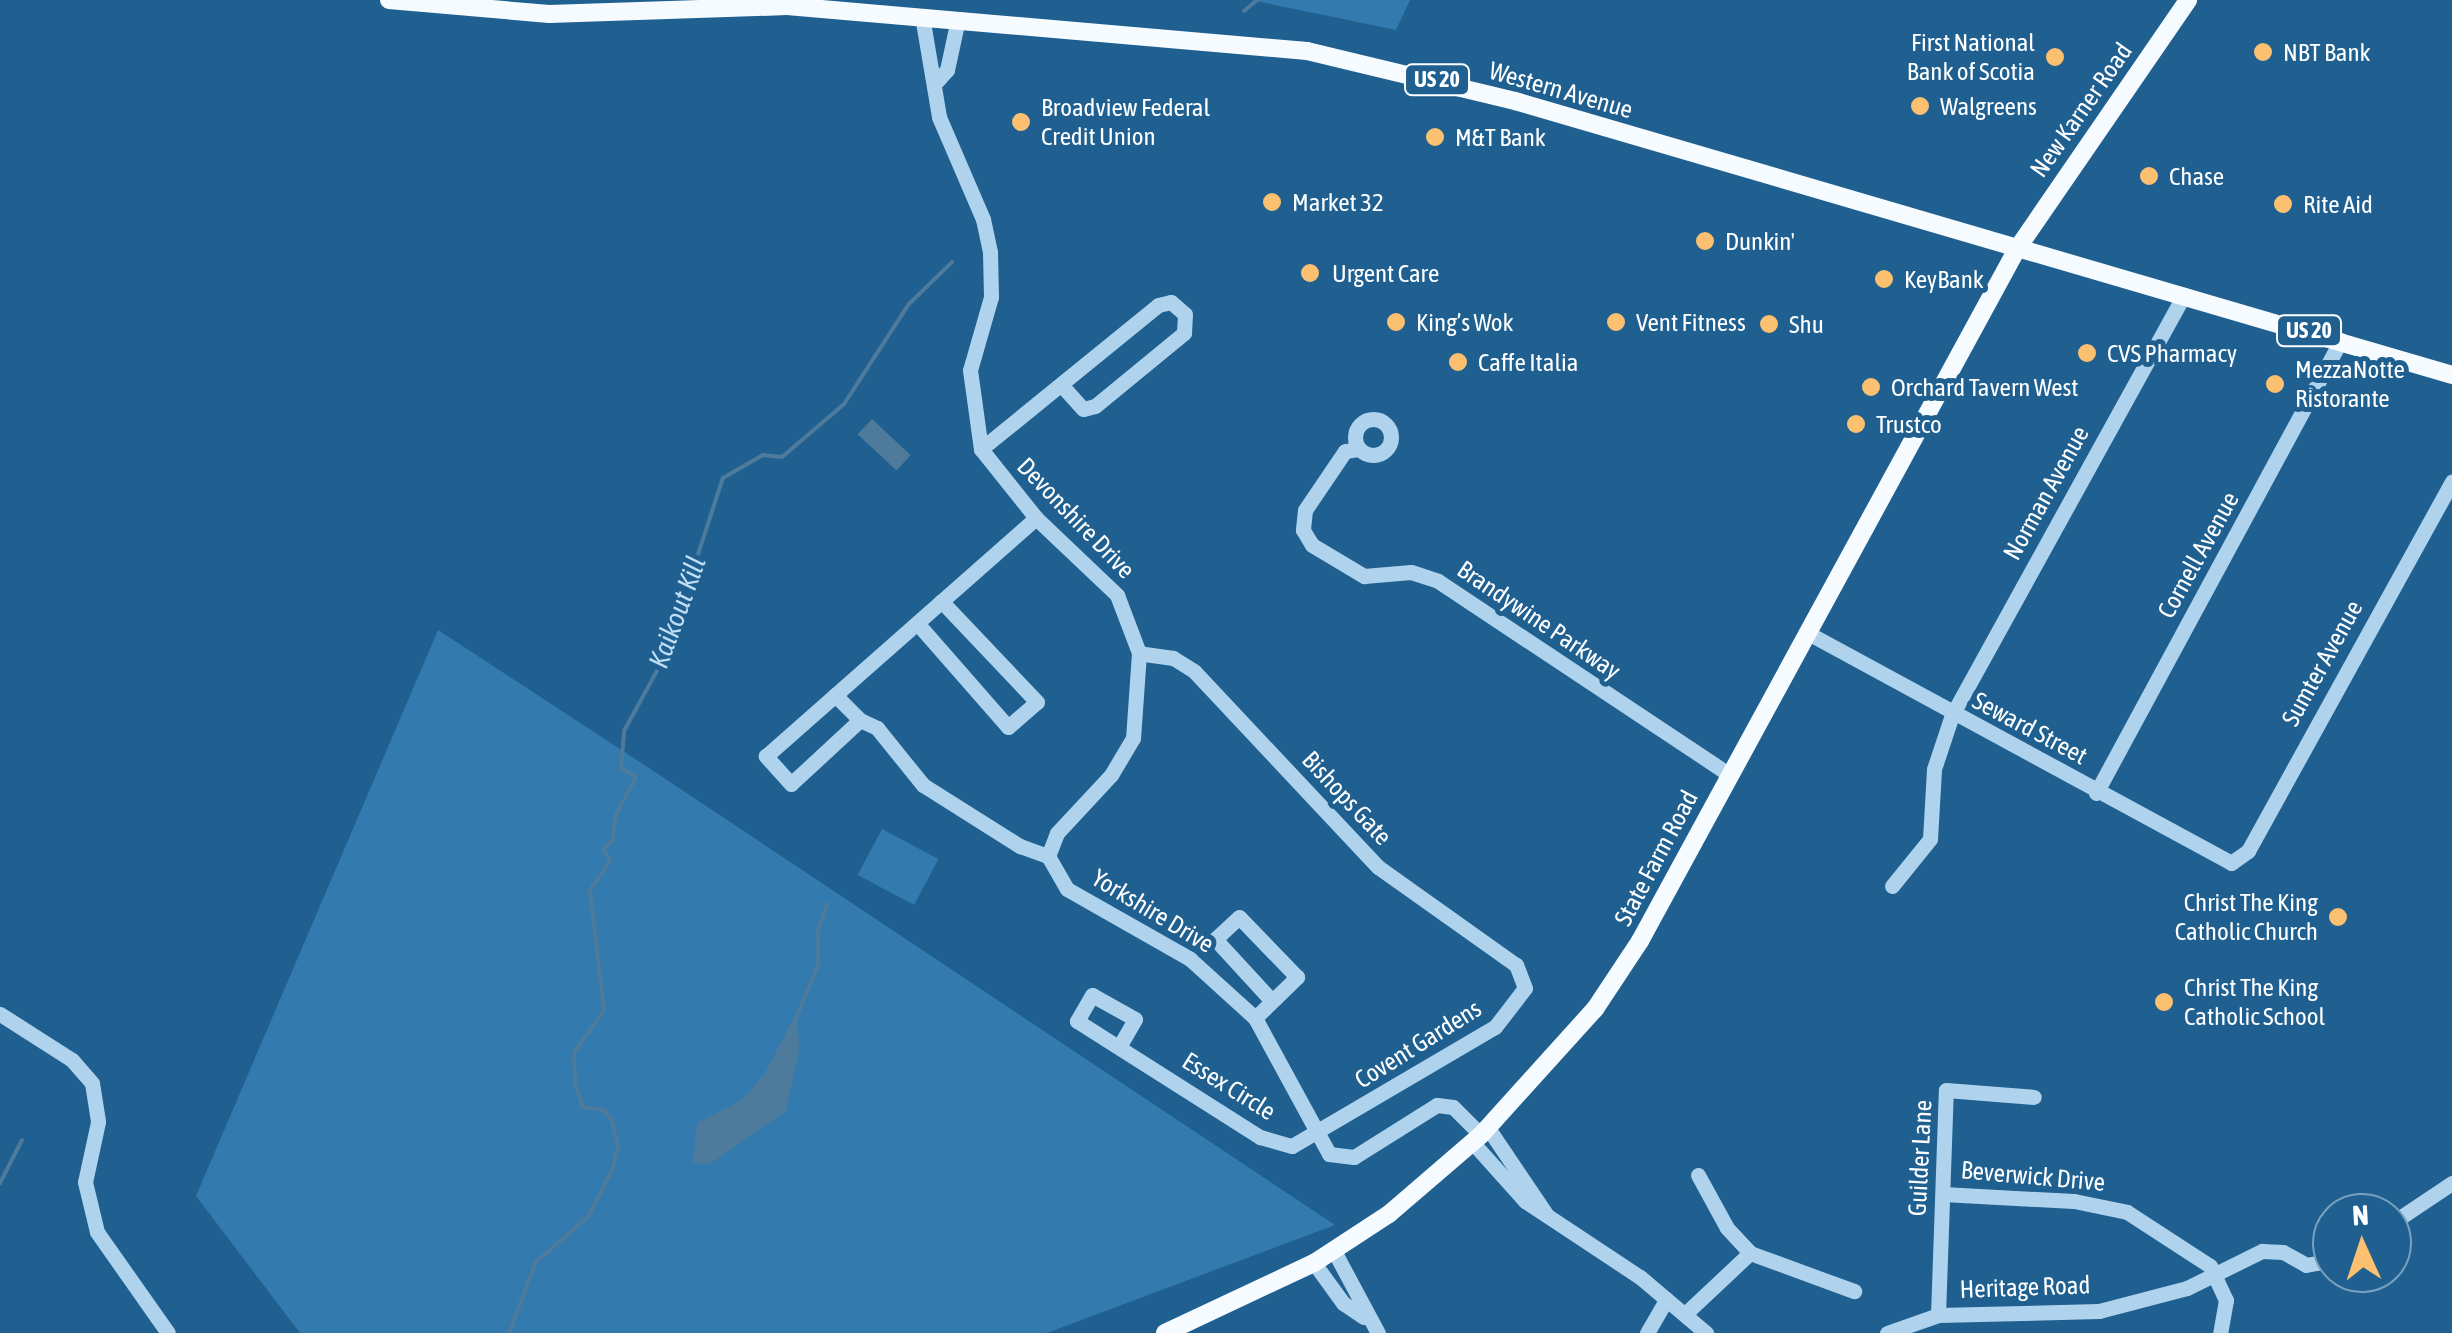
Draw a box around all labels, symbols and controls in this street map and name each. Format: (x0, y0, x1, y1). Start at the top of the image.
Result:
place label: First National Bank of Scotia (1907, 28, 2035, 87)
street label: New Karner Road (2024, 37, 2138, 183)
place label: NBT Bank (2283, 37, 2371, 67)
marker: NBT Bank (2252, 41, 2274, 63)
marker: First National Bank of Scotia (2044, 46, 2066, 68)
street label: Western Avenue (1486, 55, 1636, 125)
road number: US 20 (1402, 63, 1472, 97)
place label: Walgreens (1940, 91, 2037, 121)
place label: Broadview Federal Credit Union (1041, 93, 1210, 152)
marker: Walgreens (1909, 95, 1931, 117)
marker: Broadview Federal Credit Union (1010, 111, 1032, 133)
place label: M&T Bank (1455, 122, 1546, 152)
marker: M&T Bank (1424, 126, 1446, 148)
place label: Chase (2169, 161, 2224, 191)
marker: Chase (2138, 165, 2160, 187)
place label: Market 32 (1292, 187, 1384, 217)
place label: Rite Aid (2303, 189, 2373, 219)
marker: Market 32 (1261, 191, 1283, 213)
marker: Rite Aid (2272, 193, 2294, 215)
place label: Dunkin' (1725, 226, 1795, 256)
marker: Dunkin' (1694, 230, 1716, 252)
place label: Urgent Care (1332, 258, 1439, 288)
marker: Urgent Care (1297, 260, 1323, 286)
place label: KeyBank (1904, 264, 1984, 294)
marker: KeyBank (1873, 268, 1895, 290)
place label: King’s Wok (1416, 307, 1513, 337)
place label: Vent Fitness (1636, 307, 1746, 337)
place label: Shu (1789, 309, 1824, 339)
marker: King’s Wok (1385, 311, 1407, 333)
marker: Vent Fitness (1605, 311, 1627, 333)
marker: Shu (1758, 313, 1780, 335)
road number: US 20 (2274, 314, 2344, 348)
place label: CVS Pharmacy (2107, 338, 2237, 368)
marker: CVS Pharmacy (2076, 342, 2098, 364)
place label: Caffe Italia (1478, 347, 1578, 377)
marker: Caffe Italia (1447, 351, 1469, 373)
place label: MezzaNotte Ristorante (2295, 355, 2405, 414)
place label: Orchard Tavern West (1891, 372, 2079, 402)
marker: MezzaNotte Ristorante (2264, 373, 2286, 395)
marker: Orchard Tavern West (1860, 376, 1882, 398)
place label: Trustco (1876, 409, 1942, 439)
marker: Trustco (1845, 413, 1867, 435)
street label: Norman Avenue (1997, 421, 2095, 565)
street label: Devonshire Drive (1011, 451, 1141, 585)
street label: Cornell Avenue (2151, 487, 2245, 623)
water label: Kaikout Kill (641, 551, 713, 673)
street label: Brandywine Parkway (1452, 554, 1626, 686)
street label: Sumter Avenue (2275, 595, 2369, 731)
street label: Seward Street (1968, 685, 2092, 771)
street label: Bishops Gate (1296, 745, 1398, 851)
street label: State Farm Road (1608, 785, 1704, 931)
street label: Yorkshire Drive (1087, 863, 1219, 959)
place label: Christ The King Catholic Church (2175, 888, 2318, 947)
marker: Christ The King Catholic Church (2327, 906, 2349, 928)
place label: Christ The King Catholic School (2184, 973, 2325, 1032)
marker: Christ The King Catholic School (2153, 991, 2175, 1013)
street label: Covent Gardens (1349, 993, 1487, 1095)
street label: Essex Circle (1177, 1046, 1281, 1126)
street label: Guilder Lane (1902, 1099, 1938, 1217)
street label: Beverwick Drive (1960, 1155, 2106, 1197)
north arrow (2312, 1193, 2412, 1293)
text: N (2351, 1199, 2370, 1231)
street label: Heritage Road (1959, 1270, 2091, 1304)

